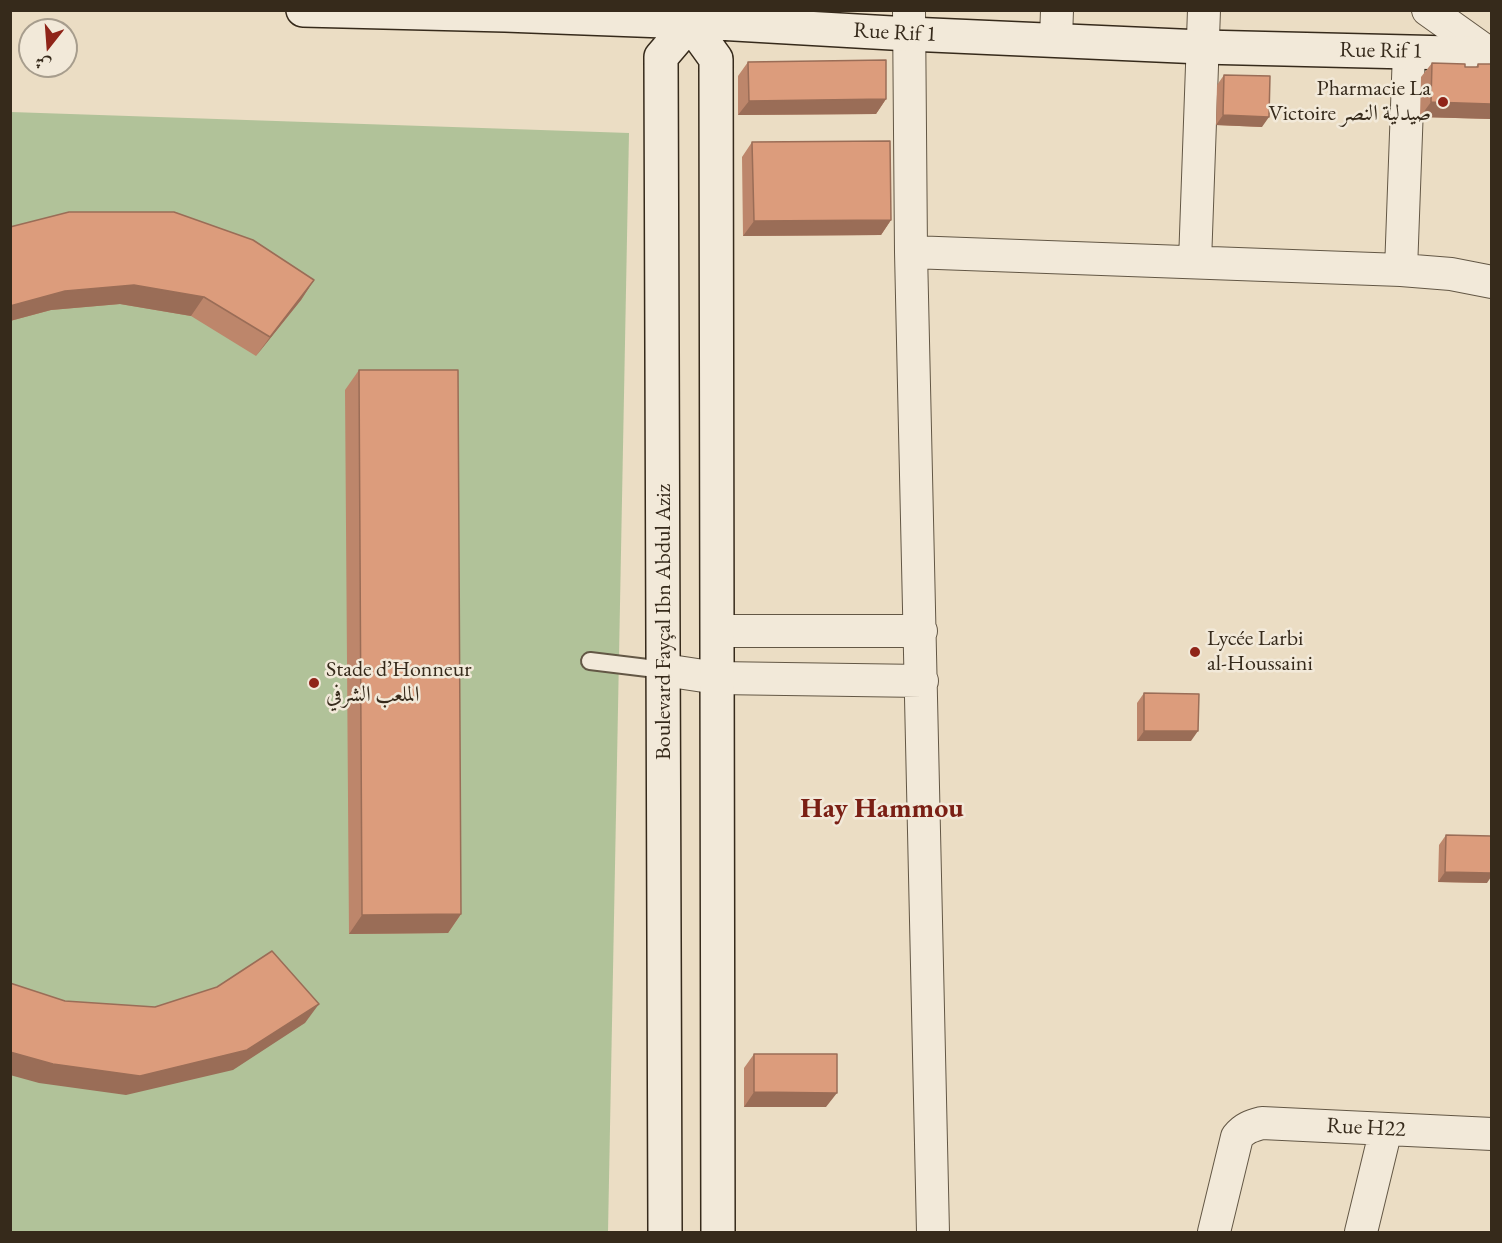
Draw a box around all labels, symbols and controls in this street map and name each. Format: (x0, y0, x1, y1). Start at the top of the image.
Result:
north arrow (18, 18, 78, 78)
street label: Rue Rif 1 (853, 18, 937, 48)
street label: Rue Rif 1 (1339, 37, 1423, 65)
text: ش (33, 51, 54, 76)
place label: Pharmacie La Victoire صيدلية النصر (1268, 76, 1431, 128)
marker: Pharmacie La Victoire صيدلية النصر (1436, 95, 1450, 109)
street label: Boulevard Fayçal Ibn Abdul Aziz (651, 484, 677, 760)
place label: Lycée Larbi al-Houssaini (1207, 626, 1313, 678)
marker: Lycée Larbi al-Houssaini (1188, 645, 1202, 659)
place label: Stade d’Honneur الملعب الشرفي (326, 657, 472, 708)
marker: Stade d’Honneur الملعب الشرفي (307, 676, 321, 690)
district label: Hay Hammou (800, 792, 964, 826)
street label: Rue H22 (1326, 1113, 1406, 1143)

